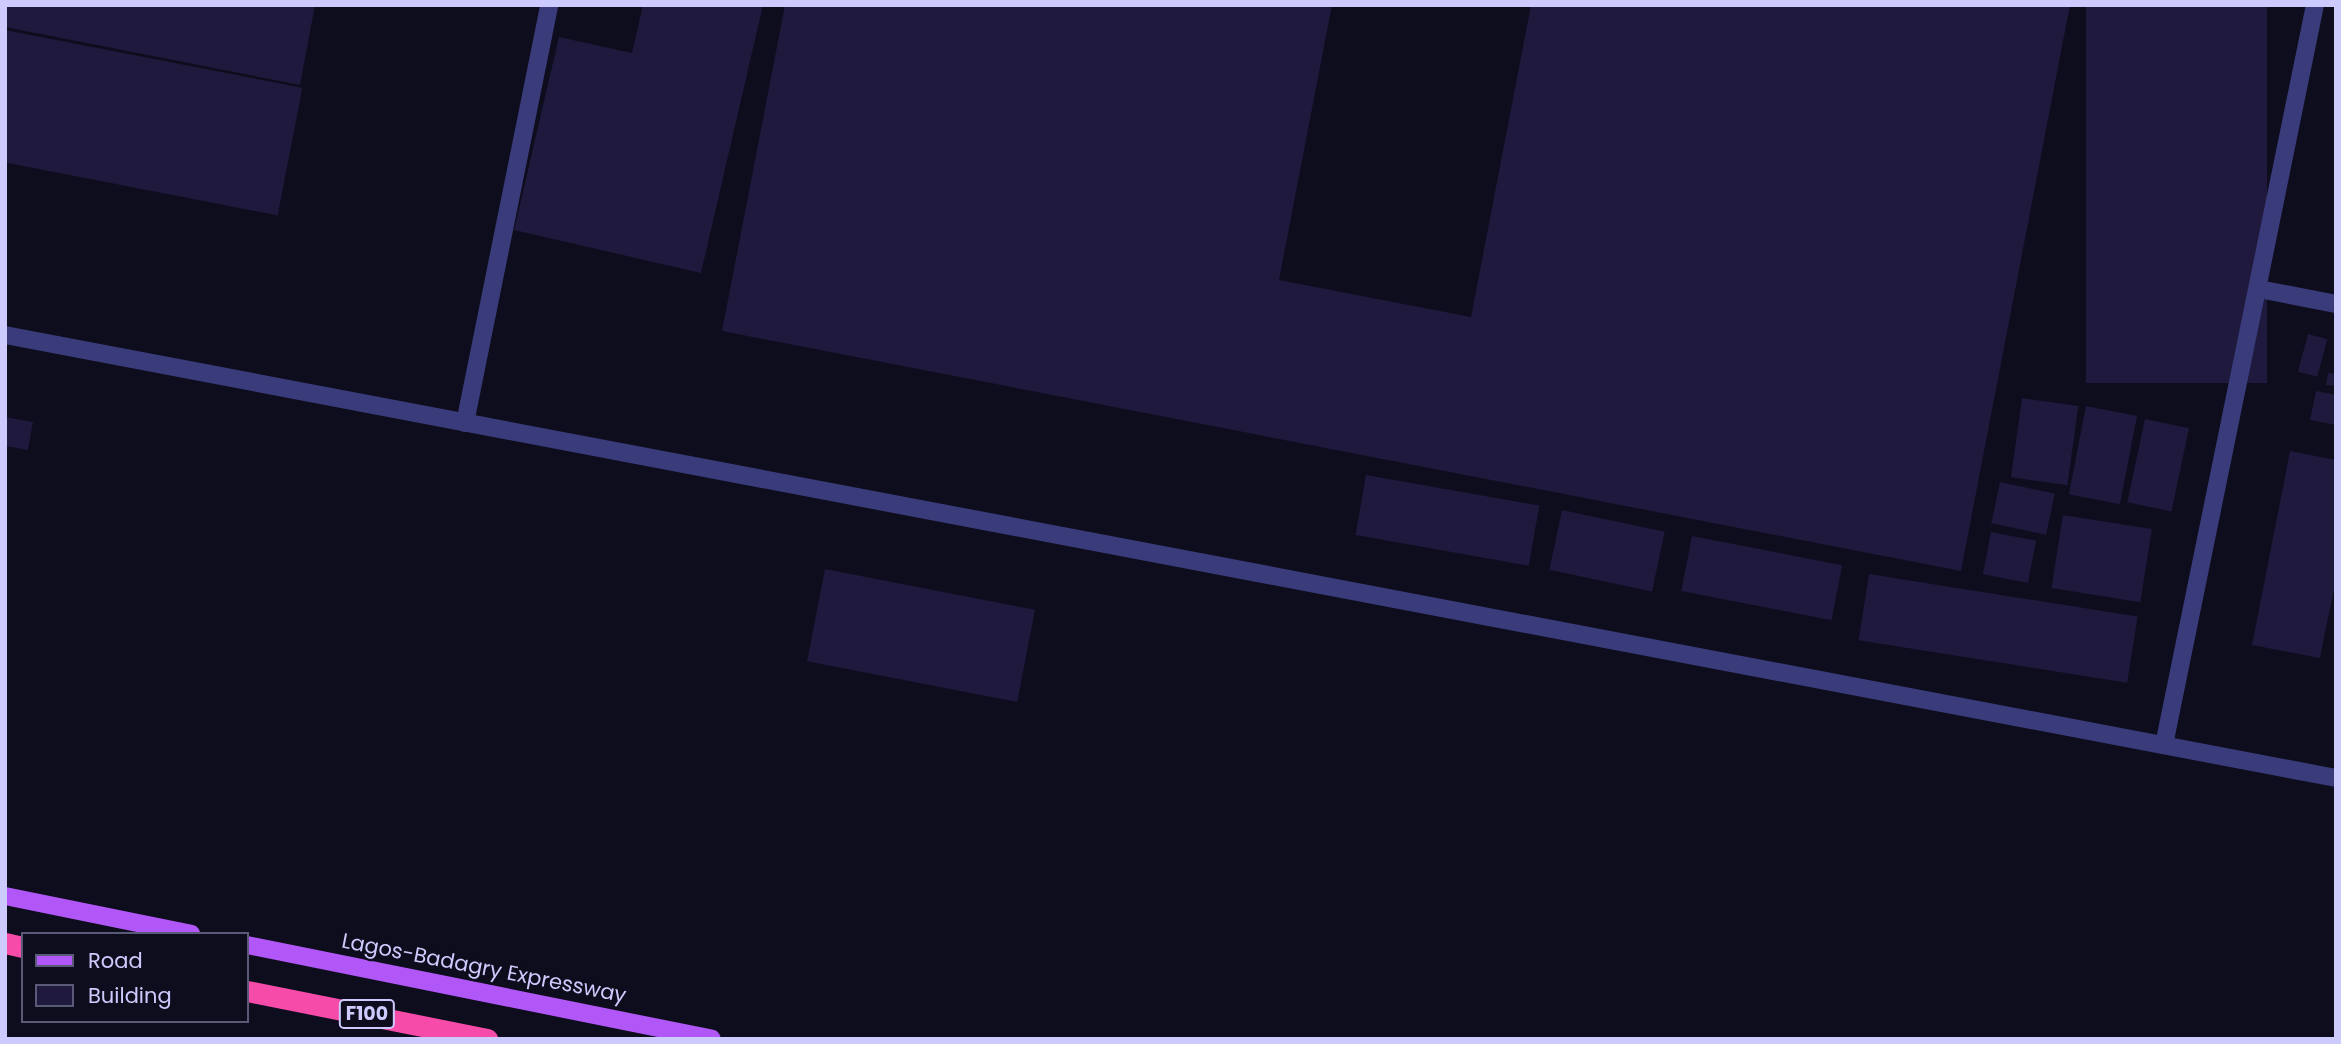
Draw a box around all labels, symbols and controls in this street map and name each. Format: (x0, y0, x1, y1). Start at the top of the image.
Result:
street label: Lagos-Badagry Expressway (340, 928, 628, 1008)
legend (21, 932, 248, 1023)
text: Road (88, 946, 143, 975)
text: Building (88, 981, 172, 1010)
road number: F100 (337, 998, 397, 1030)

